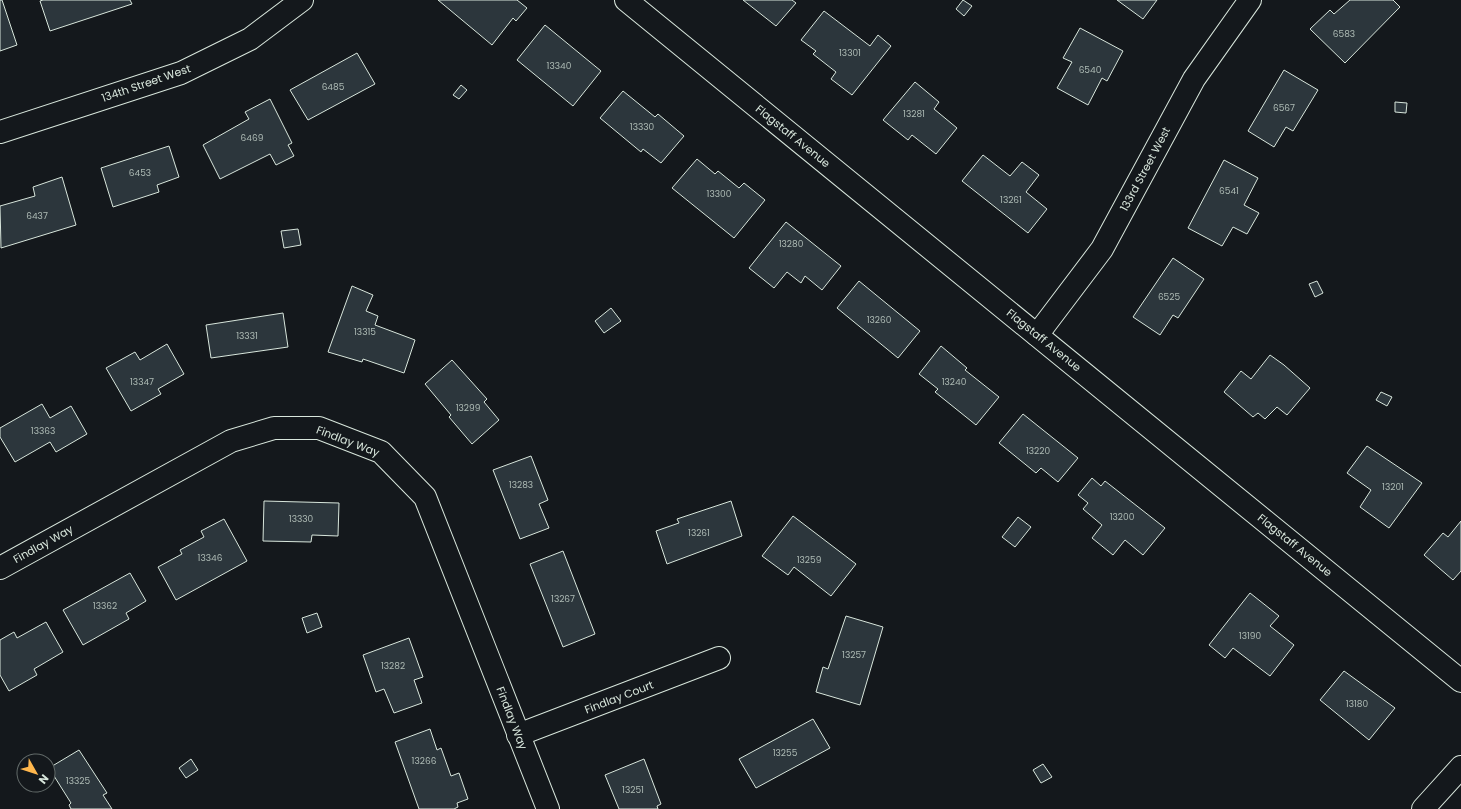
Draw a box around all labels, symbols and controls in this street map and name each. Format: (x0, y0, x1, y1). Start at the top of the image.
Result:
house number: 6583 (1333, 28, 1355, 40)
house number: 13301 (839, 47, 861, 59)
street label: 134th Street West (99, 60, 193, 106)
house number: 13340 (547, 60, 572, 72)
house number: 6540 (1079, 64, 1102, 76)
house number: 6485 (322, 81, 345, 93)
street label: Flagstaff Avenue (752, 101, 834, 171)
house number: 6567 (1273, 102, 1295, 114)
house number: 13281 (903, 108, 925, 120)
house number: 13330 (630, 121, 655, 133)
street label: 133rd Street West (1116, 124, 1174, 214)
house number: 6469 (241, 132, 264, 144)
house number: 6453 (129, 167, 151, 179)
house number: 6541 (1219, 185, 1239, 197)
house number: 13300 (707, 188, 732, 200)
house number: 13261 (1000, 194, 1022, 206)
house number: 6437 (26, 210, 48, 222)
house number: 13280 (779, 238, 804, 250)
house number: 6525 (1158, 291, 1180, 303)
street label: Flagstaff Avenue (1003, 305, 1085, 375)
house number: 13260 (867, 314, 892, 326)
house number: 13315 (354, 326, 376, 338)
house number: 13331 (236, 330, 258, 342)
house number: 13347 (130, 376, 154, 388)
house number: 13240 (942, 376, 967, 388)
house number: 13299 (456, 402, 481, 414)
street label: Findlay Way (314, 422, 383, 461)
house number: 13363 (31, 425, 55, 437)
house number: 13220 (1026, 445, 1050, 457)
house number: 13283 (509, 479, 533, 491)
house number: 13201 (1382, 481, 1404, 493)
street label: Flagstaff Avenue (1254, 510, 1336, 580)
house number: 13200 (1110, 511, 1135, 523)
house number: 13330 (289, 513, 314, 525)
street label: Findlay Way (10, 521, 77, 567)
house number: 13261 (688, 527, 710, 539)
house number: 13346 (198, 552, 223, 564)
house number: 13259 (797, 554, 822, 566)
house number: 13267 (551, 593, 575, 605)
house number: 13362 (93, 600, 117, 612)
house number: 13190 (1239, 630, 1262, 642)
house number: 13257 (842, 649, 866, 661)
house number: 13282 (381, 660, 405, 672)
street label: Findlay Court (582, 677, 656, 717)
street label: Findlay Way (493, 684, 532, 753)
house number: 13180 (1346, 698, 1369, 710)
house number: 13255 (773, 747, 798, 759)
north arrow (16, 753, 56, 793)
house number: 13266 (412, 755, 437, 767)
text: N (35, 771, 53, 788)
house number: 13325 (66, 775, 91, 787)
house number: 13251 (622, 784, 644, 796)

